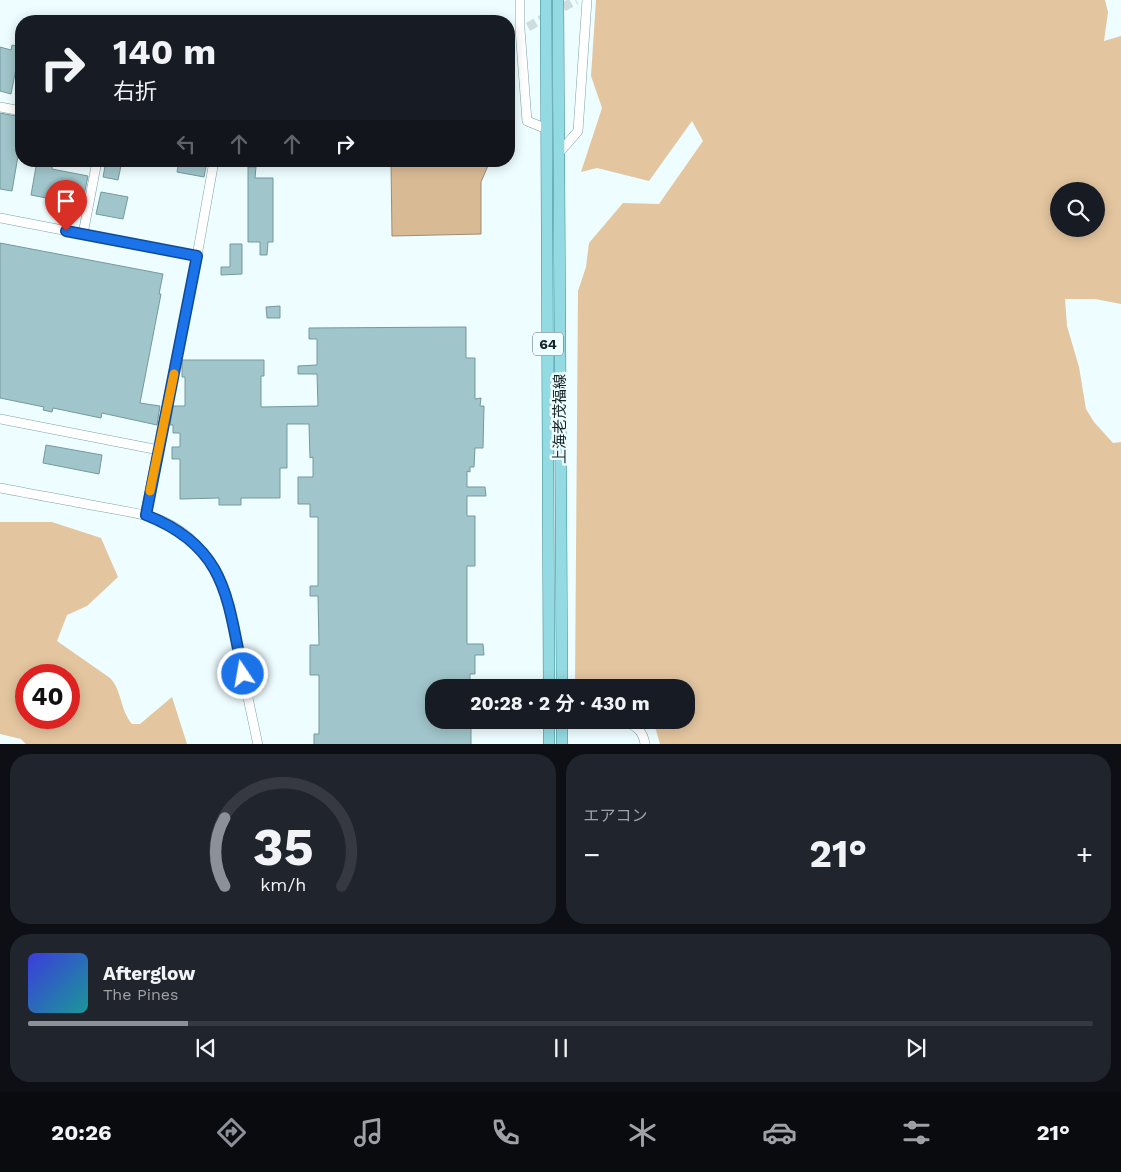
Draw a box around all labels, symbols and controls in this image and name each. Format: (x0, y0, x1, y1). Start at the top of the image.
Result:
text: 140 m (113, 31, 216, 73)
icon: right (30, 35, 95, 100)
text: 右折 (113, 79, 157, 104)
icon: left (172, 130, 200, 158)
icon: ahead (225, 130, 253, 158)
icon: ahead (278, 130, 306, 158)
icon: right (331, 130, 359, 158)
pin (45, 180, 87, 231)
map controls (1050, 182, 1105, 237)
button: search (1050, 182, 1105, 237)
icon: arrive (52, 187, 80, 215)
road number: 64 (533, 332, 563, 356)
street label: 上海老茂福線 (551, 374, 569, 464)
position arrow (216, 647, 268, 699)
speed limit sign: 40 (15, 664, 80, 729)
text: 20:28 · 2 分 · 430 m (470, 692, 650, 715)
text: エアコン (584, 806, 648, 825)
text: 35 (252, 817, 313, 878)
text: 21° (809, 832, 867, 876)
text: − (584, 838, 600, 871)
text: + (1076, 838, 1093, 871)
text: km/h (260, 874, 306, 895)
text: Afterglow (103, 962, 195, 985)
text: The Pines (103, 985, 179, 1004)
icon: previous (192, 1034, 220, 1062)
icon: pause (547, 1034, 575, 1062)
icon: next (902, 1034, 930, 1062)
icon: directions (214, 1115, 249, 1150)
icon: music (351, 1115, 386, 1150)
icon: phone (488, 1115, 523, 1150)
icon: climate (625, 1115, 660, 1150)
icon: car (762, 1115, 797, 1150)
icon: filters (899, 1115, 934, 1150)
text: 20:26 (51, 1120, 112, 1145)
text: 21° (1036, 1120, 1070, 1145)

